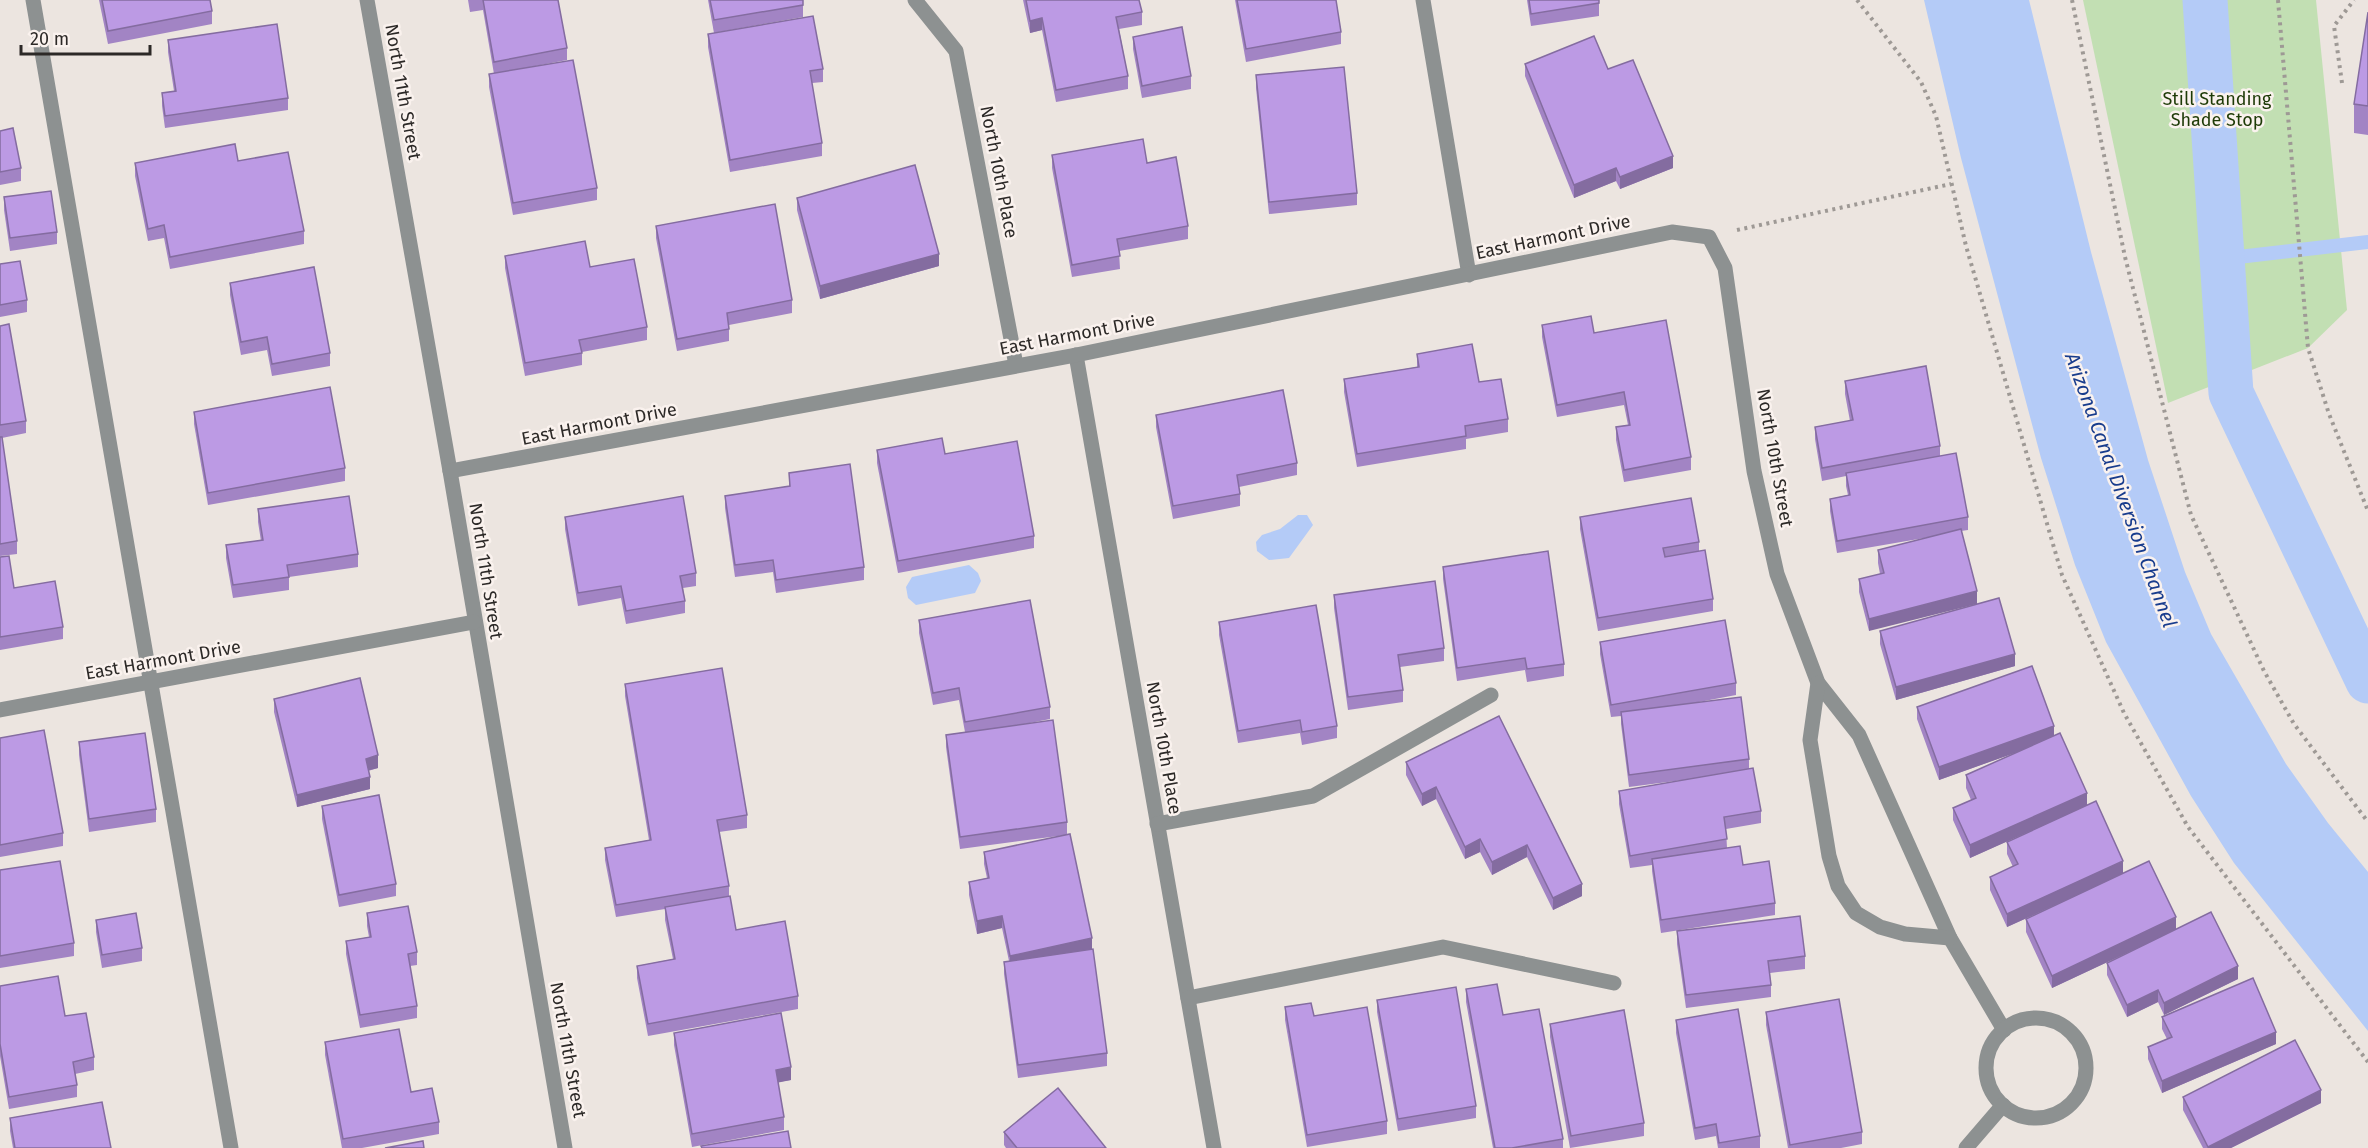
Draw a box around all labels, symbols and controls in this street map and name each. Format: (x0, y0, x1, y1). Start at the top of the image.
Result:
scale bar (21, 18, 150, 56)
street label: North 11th Street (380, 22, 426, 162)
text: 20 m (30, 28, 69, 50)
park label: Still Standing Shade Stop (2163, 88, 2272, 131)
street label: North 10th Place (975, 104, 1023, 240)
street label: East Harmont Drive (1474, 210, 1632, 264)
street label: East Harmont Drive (998, 308, 1156, 360)
water label: Arizona Canal Diversion Channel (2060, 348, 2182, 631)
street label: North 10th Street (1752, 387, 1798, 529)
street label: East Harmont Drive (520, 398, 678, 450)
street label: North 11th Street (464, 501, 508, 641)
street label: East Harmont Drive (83, 635, 243, 685)
street label: North 10th Place (1141, 680, 1187, 816)
street label: North 11th Street (545, 980, 591, 1120)

